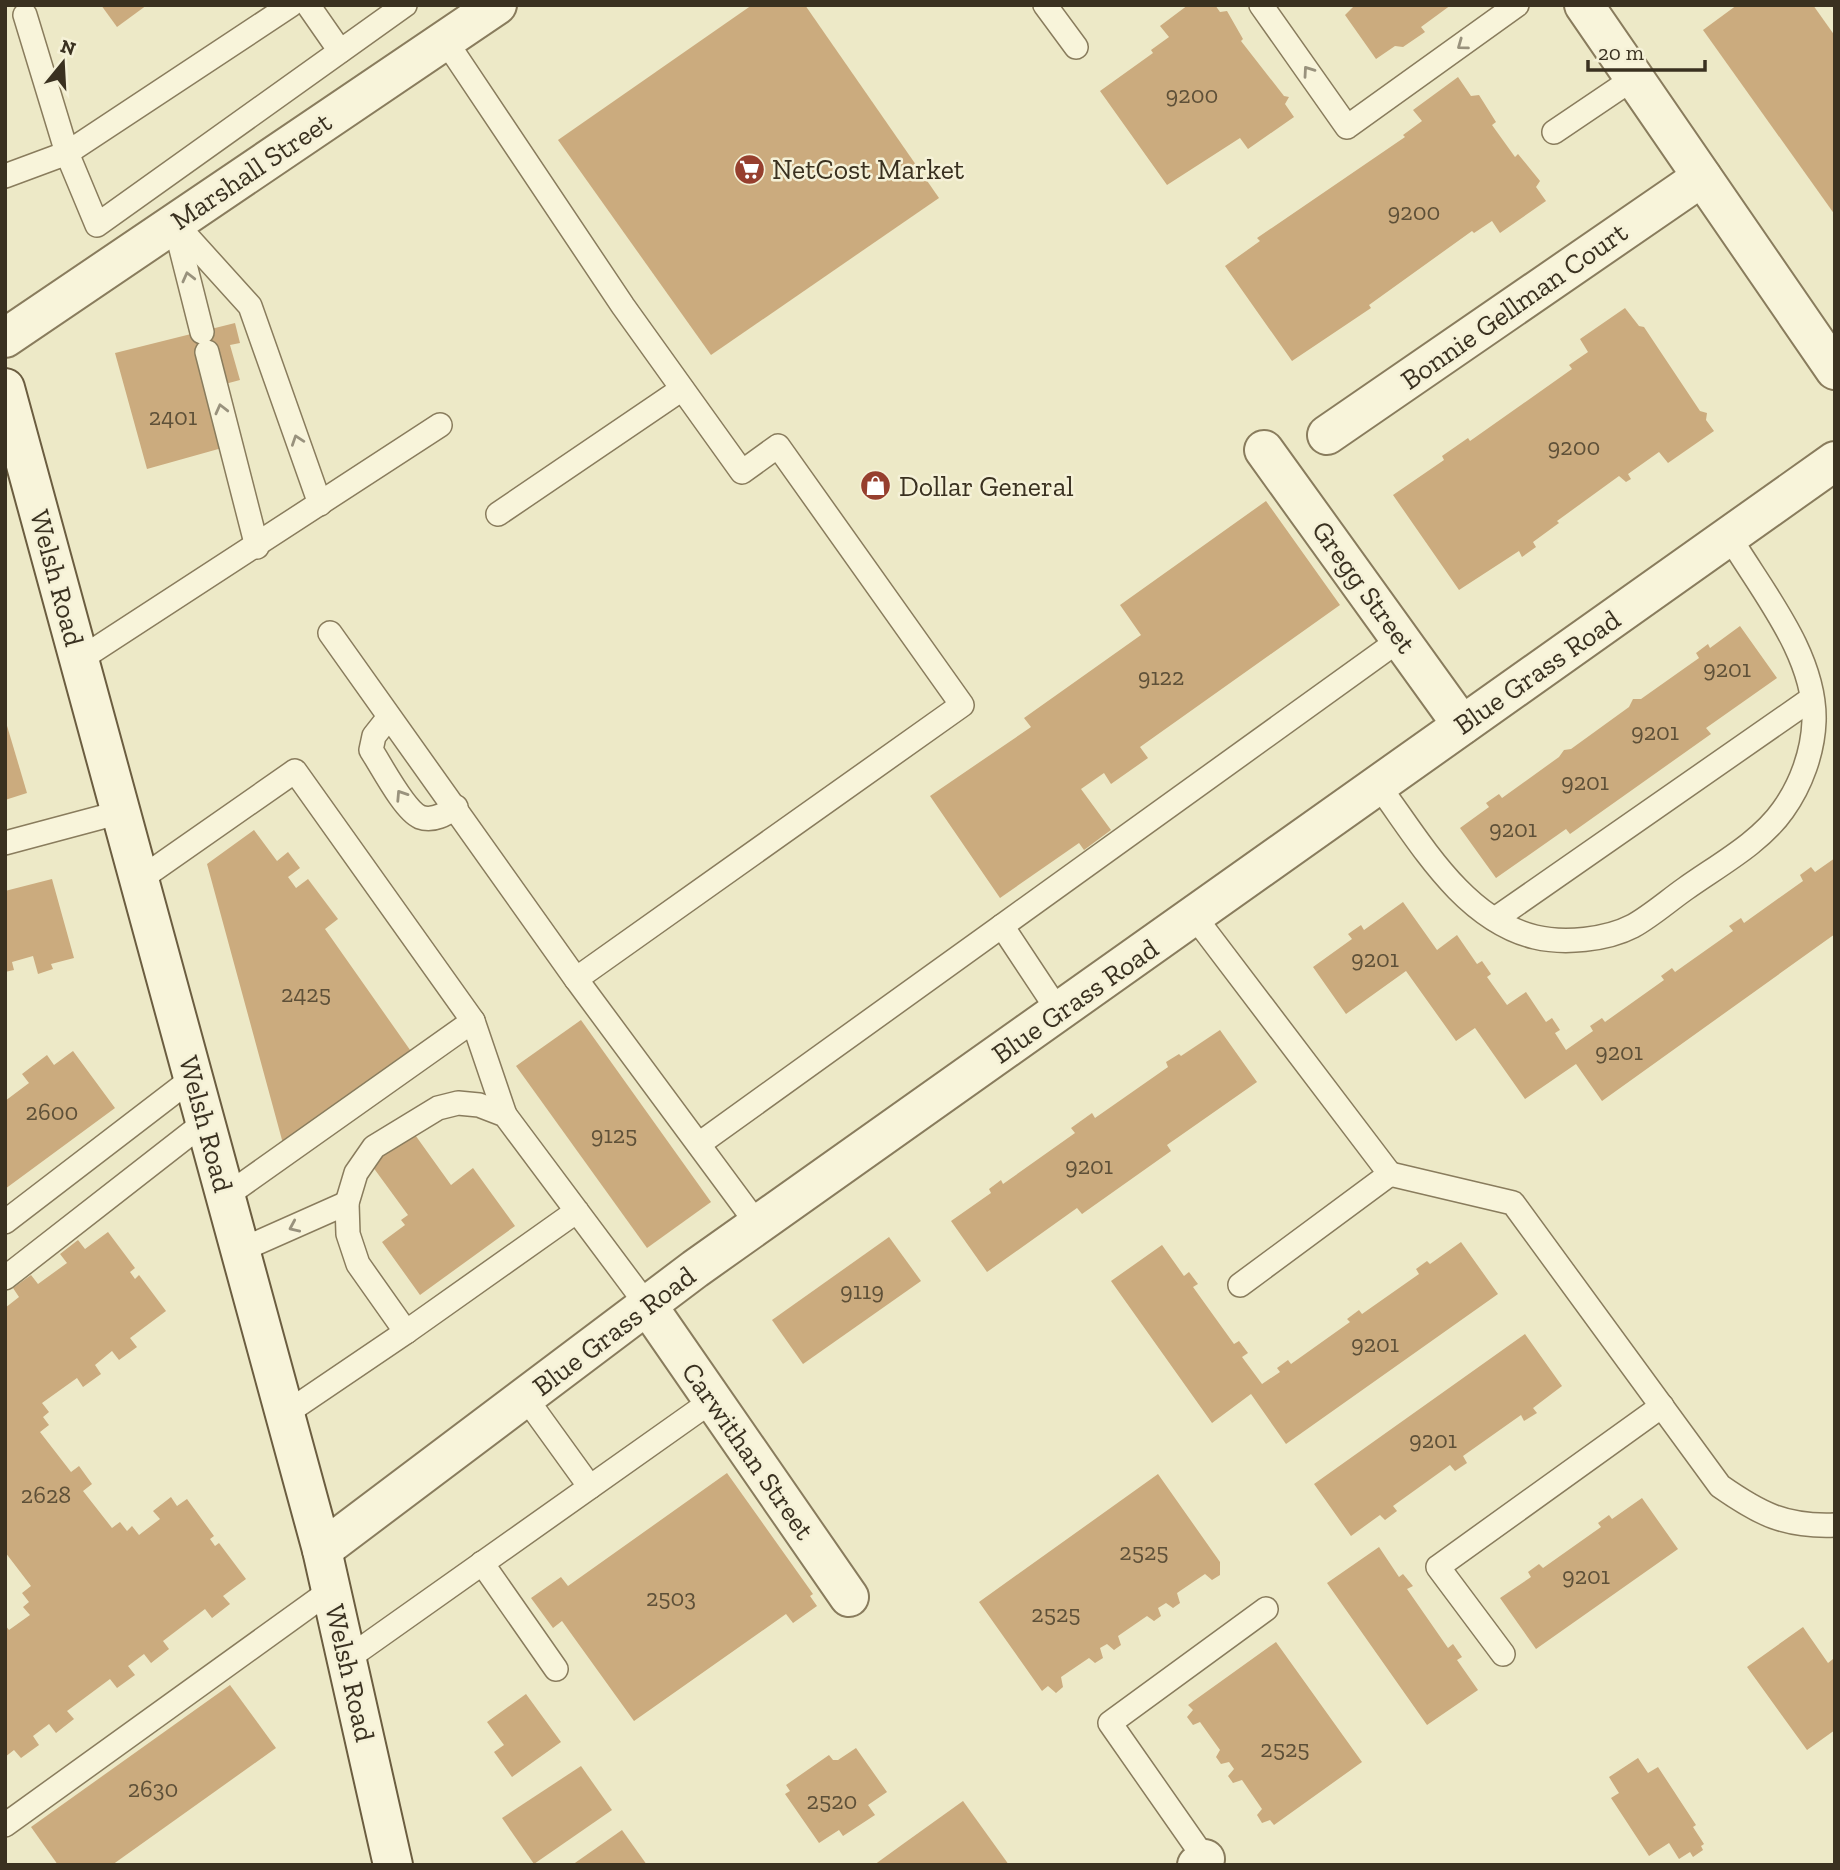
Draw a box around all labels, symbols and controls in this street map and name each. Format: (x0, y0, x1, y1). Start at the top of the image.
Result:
north arrow (28, 28, 98, 98)
scale bar (1588, 28, 1705, 72)
text: N (58, 34, 79, 60)
one-way arrow (1457, 37, 1470, 49)
text: 20 m (1598, 40, 1644, 65)
one-way arrow (1303, 66, 1316, 79)
house number: 9200 (1166, 80, 1218, 109)
street label: Marshall Street (165, 105, 338, 237)
supermarket icon: NetCost Market (732, 152, 766, 186)
place label: NetCost Market (772, 153, 965, 186)
house number: 9200 (1388, 197, 1440, 226)
street label: Bonnie Gellman Court (1395, 215, 1634, 397)
one-way arrow (182, 271, 196, 283)
house number: 2401 (149, 402, 197, 431)
one-way arrow (215, 403, 229, 415)
house number: 9200 (1548, 432, 1600, 461)
one-way arrow (291, 434, 305, 446)
shop icon: Dollar General (859, 469, 893, 503)
place label: Dollar General (899, 470, 1074, 503)
street label: Welsh Road (23, 506, 91, 650)
street label: Gregg Street (1305, 515, 1423, 660)
street label: Blue Grass Road (1448, 603, 1626, 741)
house number: 9201 (1703, 654, 1751, 683)
house number: 9122 (1138, 662, 1184, 691)
house number: 9201 (1631, 717, 1679, 746)
house number: 9201 (1561, 767, 1609, 796)
one-way arrow (397, 790, 409, 803)
house number: 9201 (1489, 814, 1537, 843)
street label: Blue Grass Road (986, 932, 1164, 1070)
house number: 9201 (1351, 944, 1399, 973)
house number: 2425 (281, 979, 331, 1008)
house number: 9201 (1595, 1037, 1643, 1066)
street label: Welsh Road (172, 1052, 240, 1196)
house number: 2600 (26, 1097, 78, 1126)
house number: 9125 (591, 1120, 637, 1149)
house number: 9201 (1065, 1151, 1113, 1180)
one-way arrow (289, 1219, 301, 1233)
street label: Blue Grass Road (526, 1259, 702, 1403)
house number: 9119 (840, 1276, 884, 1305)
house number: 9201 (1351, 1329, 1399, 1358)
street label: Carwithan Street (675, 1356, 822, 1546)
house number: 9201 (1409, 1425, 1457, 1454)
house number: 2628 (21, 1480, 71, 1509)
house number: 2525 (1119, 1537, 1169, 1566)
house number: 9201 (1562, 1561, 1610, 1590)
house number: 2503 (646, 1583, 696, 1612)
house number: 2525 (1031, 1599, 1081, 1628)
street label: Welsh Road (318, 1601, 382, 1745)
house number: 2525 (1260, 1734, 1310, 1763)
house number: 2630 (128, 1774, 178, 1803)
house number: 2520 (807, 1786, 857, 1815)

